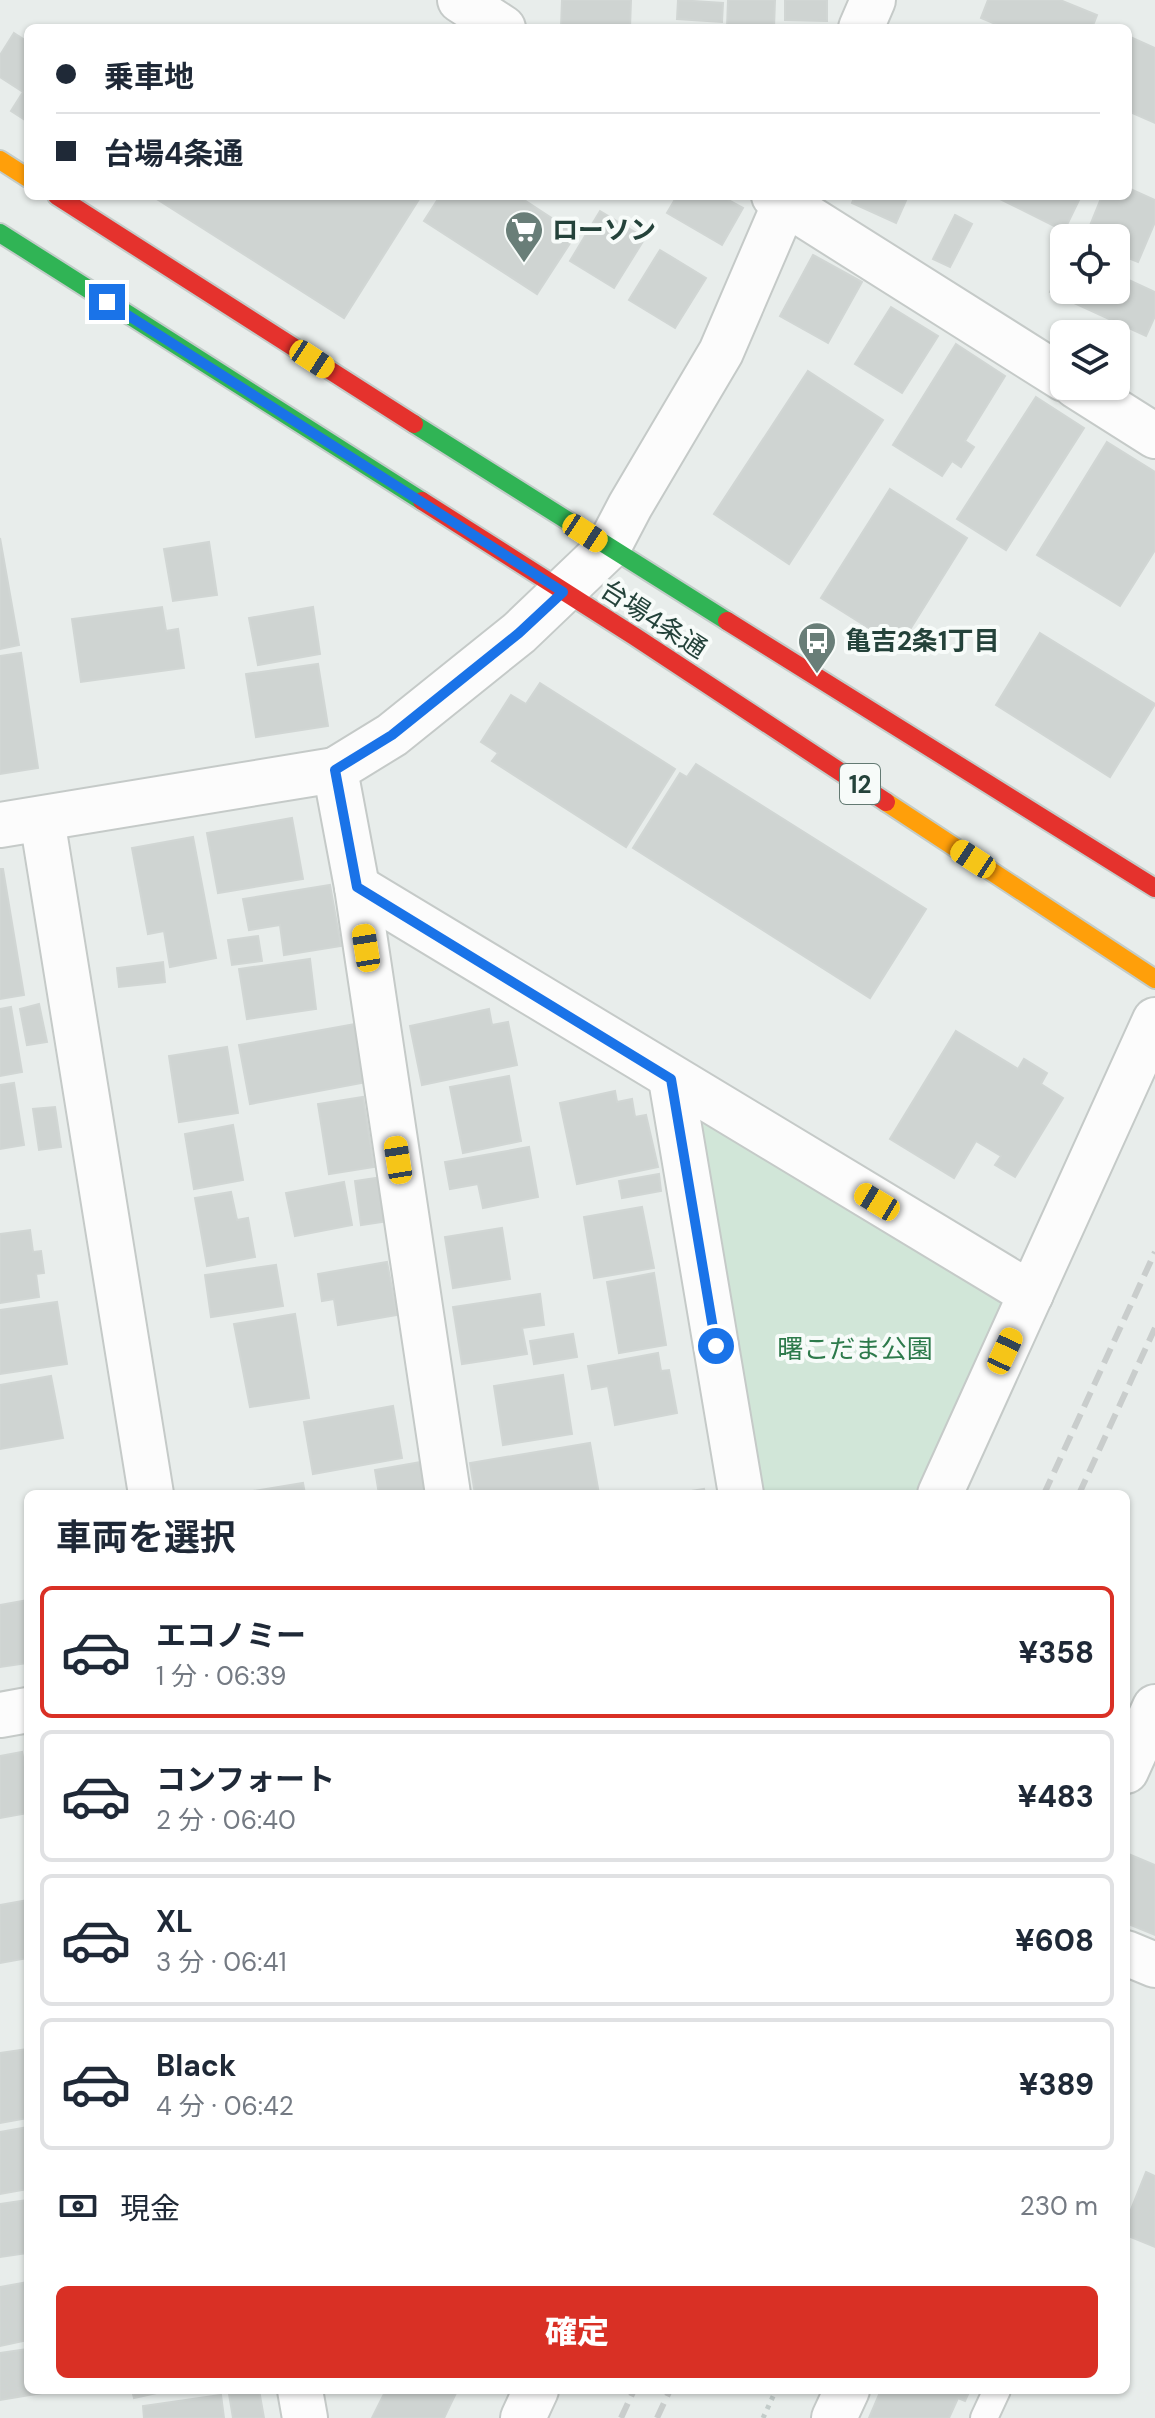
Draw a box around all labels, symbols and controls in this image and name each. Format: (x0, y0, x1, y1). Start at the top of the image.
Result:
text: 乗車地 (104, 57, 194, 96)
text: 台場4条通 (104, 134, 244, 173)
supermarket icon: ローソン (503, 209, 545, 264)
place label: ローソン (552, 213, 656, 247)
map controls (1050, 224, 1130, 400)
button: locate (1050, 224, 1130, 304)
route end (89, 284, 125, 320)
button: layers (1050, 320, 1130, 400)
car (285, 336, 339, 382)
car (558, 510, 612, 556)
street label: 台場4条通 (595, 572, 713, 666)
bus stop icon: 亀吉2条1丁目 (796, 620, 838, 675)
place label: 亀吉2条1丁目 (845, 624, 999, 658)
road number: 12 (840, 764, 880, 804)
car (946, 836, 1000, 882)
car (350, 922, 382, 974)
car (382, 1134, 414, 1186)
car (850, 1179, 904, 1225)
car (984, 1324, 1026, 1378)
route start (698, 1328, 734, 1364)
park label: 曙こだま公園 (777, 1332, 933, 1366)
text: 車両を選択 (56, 1514, 236, 1561)
icon: car (60, 1616, 132, 1688)
text: エコノミー (156, 1616, 306, 1655)
text: ¥358 (1019, 1633, 1094, 1672)
text: 1 分 · 06:39 (156, 1659, 286, 1693)
icon: car (60, 1760, 132, 1832)
text: コンフォート (156, 1760, 335, 1799)
text: ¥483 (1018, 1777, 1094, 1816)
text: 2 分 · 06:40 (156, 1803, 296, 1837)
text: XL (156, 1902, 193, 1941)
icon: car (60, 1904, 132, 1976)
text: ¥608 (1015, 1921, 1094, 1960)
text: 3 分 · 06:41 (156, 1945, 287, 1979)
text: Black (156, 2046, 236, 2085)
icon: car (60, 2048, 132, 2120)
text: ¥389 (1019, 2065, 1094, 2104)
text: 4 分 · 06:42 (156, 2089, 294, 2123)
icon: cash (56, 2184, 100, 2228)
text: 現金 (120, 2189, 180, 2228)
text: 230 m (1020, 2189, 1098, 2223)
button: 確定 (56, 2286, 1098, 2378)

